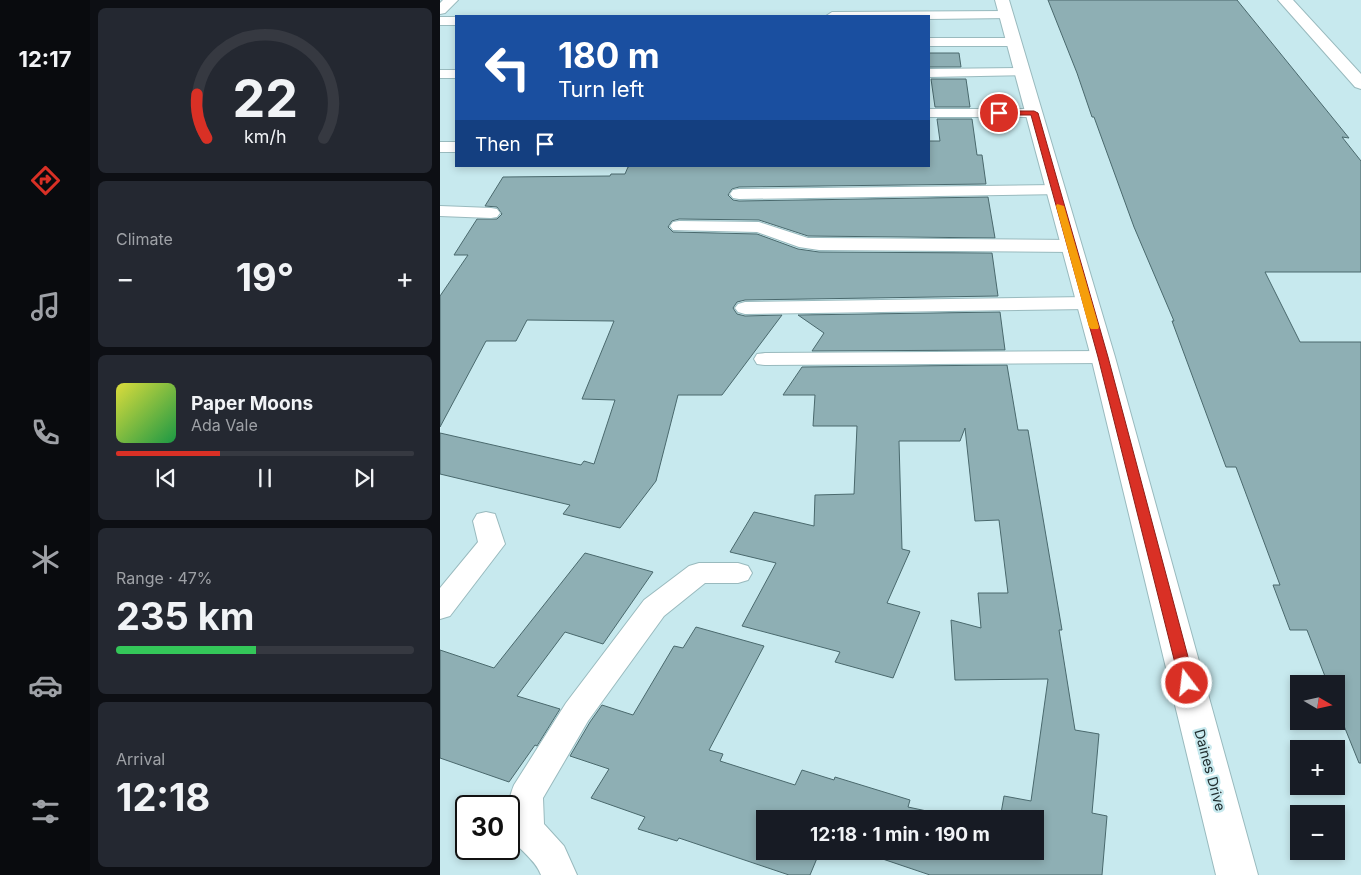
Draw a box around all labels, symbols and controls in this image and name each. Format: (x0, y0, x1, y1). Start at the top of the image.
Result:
text: 180 m (558, 34, 660, 76)
icon: left (475, 35, 540, 100)
text: 12:17 (19, 46, 71, 72)
text: 22 (232, 67, 298, 130)
text: Turn left (558, 76, 644, 102)
pin (978, 92, 1020, 134)
icon: arrive (985, 99, 1013, 127)
text: km/h (244, 126, 286, 147)
icon: arrive (531, 130, 559, 158)
text: Then (475, 133, 521, 156)
icon: directions (28, 163, 63, 198)
text: Climate (116, 229, 173, 249)
text: 19° (236, 254, 294, 300)
text: − (116, 261, 135, 295)
text: + (395, 261, 414, 295)
icon: music (28, 289, 63, 324)
text: Paper Moons (191, 392, 313, 415)
icon: phone (28, 415, 63, 450)
text: Ada Vale (191, 415, 258, 435)
icon: previous (152, 464, 180, 492)
icon: pause (251, 464, 279, 492)
icon: next (350, 464, 378, 492)
icon: climate (28, 542, 63, 577)
text: Range · 47% (116, 568, 213, 588)
text: 235 km (116, 593, 254, 639)
position arrow (1160, 656, 1212, 708)
icon: car (28, 668, 63, 703)
north arrow (1290, 675, 1345, 730)
map controls (1290, 675, 1345, 860)
street label: Daines Drive (1191, 727, 1230, 813)
button: + (1290, 740, 1345, 795)
text: Arrival (116, 749, 165, 769)
text: 12:18 (116, 774, 210, 820)
icon: filters (28, 794, 63, 829)
speed limit sign: 30 (455, 795, 520, 860)
button: − (1290, 805, 1345, 860)
text: 12:18 · 1 min · 190 m (810, 823, 990, 846)

